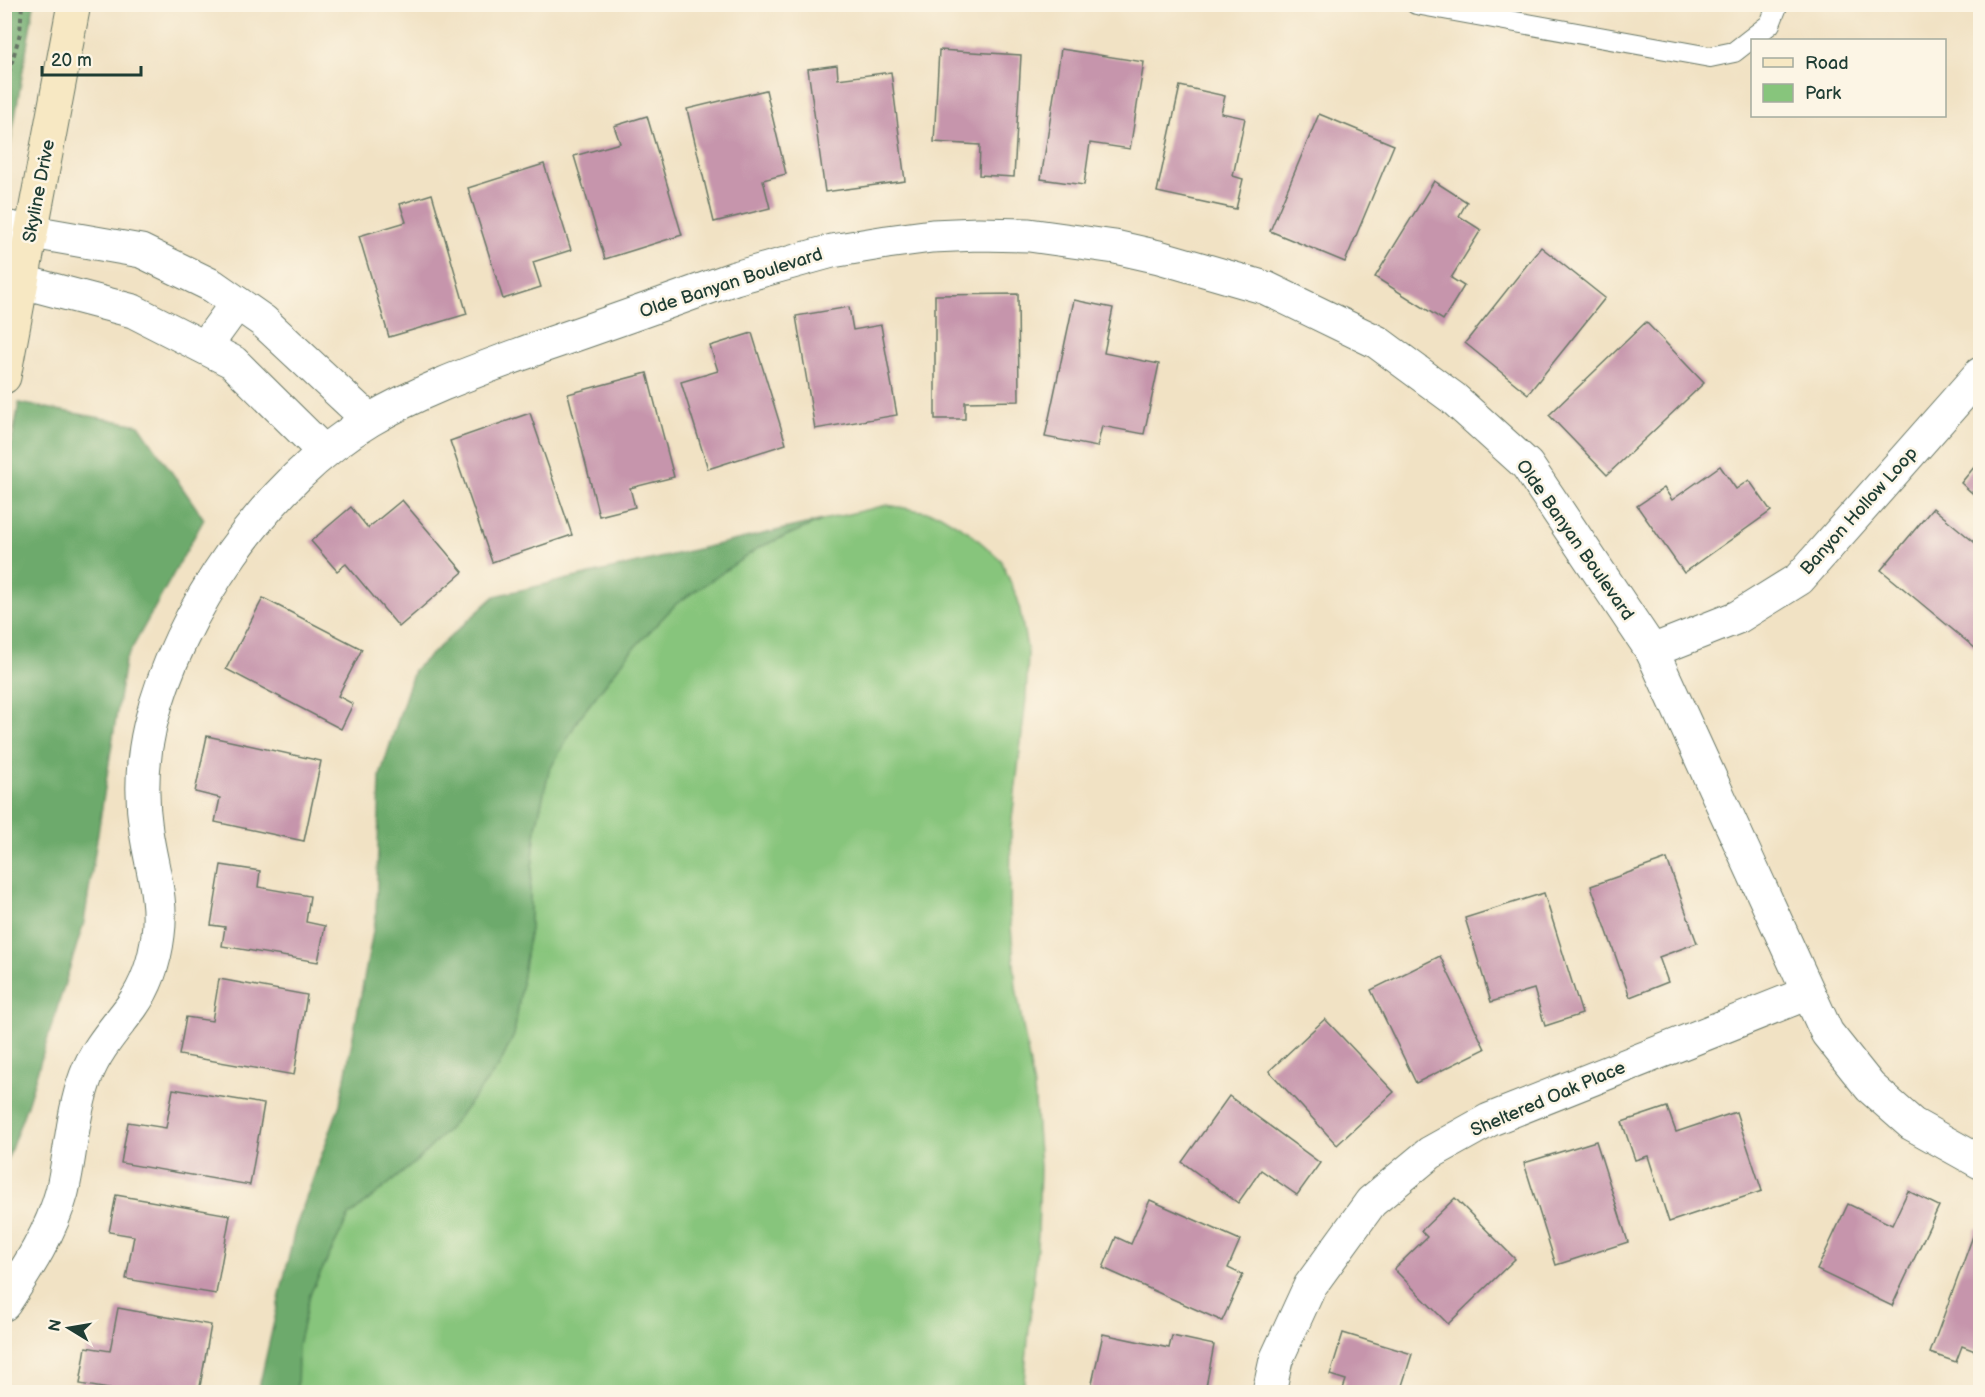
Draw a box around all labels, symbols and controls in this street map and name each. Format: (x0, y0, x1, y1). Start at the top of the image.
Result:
scale bar (42, 39, 141, 77)
legend (1751, 39, 1946, 117)
text: 20 m (51, 50, 92, 71)
text: Road (1805, 53, 1849, 74)
text: Park (1805, 83, 1841, 104)
street label: Skyline Drive (19, 137, 59, 244)
street label: Olde Banyan Boulevard (637, 244, 825, 322)
street label: Banyon Hollow Loop (1796, 443, 1922, 579)
street label: Olde Banyan Boulevard (1512, 456, 1638, 624)
street label: Sheltered Oak Place (1467, 1057, 1629, 1141)
north arrow (39, 1298, 99, 1358)
text: N (45, 1318, 66, 1333)

